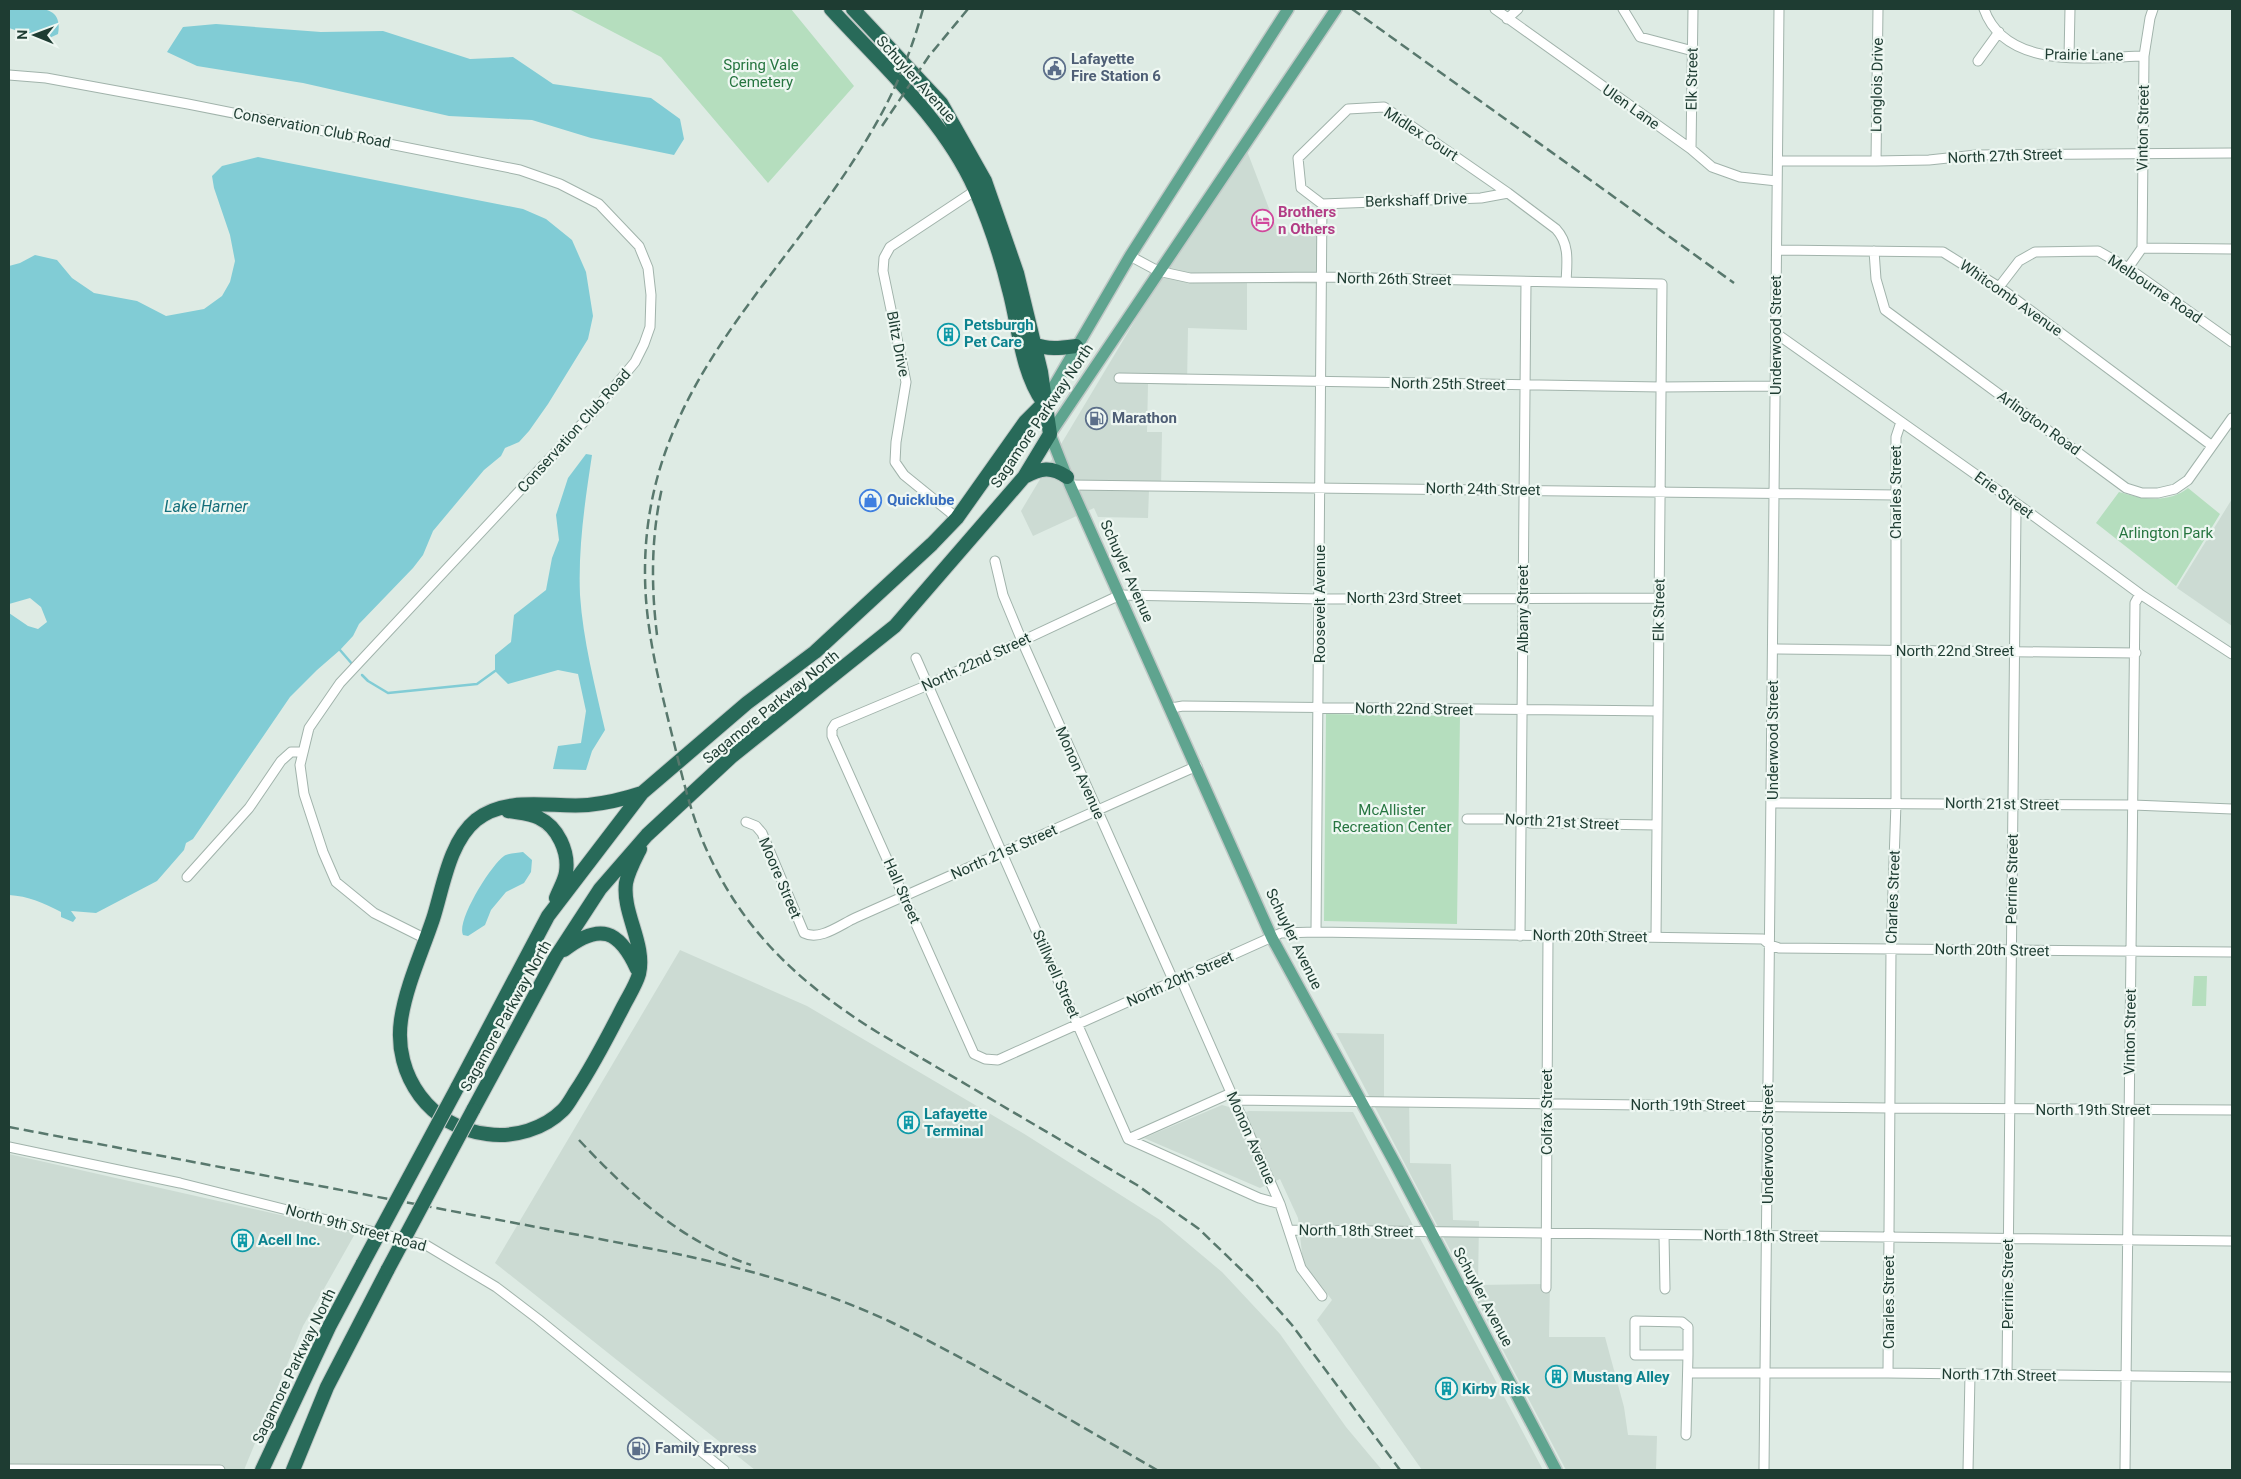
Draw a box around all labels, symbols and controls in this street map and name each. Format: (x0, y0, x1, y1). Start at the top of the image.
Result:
north arrow (10, 10, 60, 60)
text: N (14, 30, 30, 40)
street label: Schuyler Avenue (873, 32, 959, 126)
street label: Longlois Drive (1867, 38, 1887, 132)
street label: Prairie Lane (2044, 45, 2124, 65)
street label: Elk Street (1682, 47, 1702, 111)
place label: Lafayette Fire Station 6 (1071, 50, 1161, 85)
park label: Spring Vale Cemetery (723, 56, 799, 91)
public building icon: Lafayette Fire Station 6 (1043, 56, 1067, 80)
street label: Ulen Lane (1599, 81, 1663, 133)
street label: Vinton Street (2133, 85, 2153, 171)
street label: Midlex Court (1380, 103, 1462, 165)
street label: Conservation Club Road (232, 104, 392, 152)
street label: North 27th Street (1947, 145, 2063, 167)
street label: Berkshaff Drive (1365, 189, 1467, 211)
place label: Brothers n Others (1278, 203, 1336, 238)
hotel icon: Brothers n Others (1250, 209, 1274, 233)
street label: Melbourne Road (2105, 251, 2205, 327)
street label: Whitcomb Avenue (1956, 256, 2066, 340)
street label: North 26th Street (1336, 269, 1452, 289)
street label: Underwood Street (1767, 275, 1785, 395)
street label: Blitz Drive (883, 310, 913, 378)
place label: Petsburgh Pet Care (964, 316, 1034, 351)
building icon: Petsburgh Pet Care (936, 322, 960, 346)
street label: Sagamore Parkway North (987, 340, 1097, 492)
street label: Conservation Club Road (514, 365, 634, 497)
street label: North 25th Street (1390, 374, 1506, 394)
street label: Arlington Road (1994, 387, 2084, 459)
fuel station icon: Marathon (1084, 406, 1108, 430)
place label: Marathon (1112, 409, 1177, 427)
street label: Charles Street (1887, 445, 1905, 539)
street label: Erie Street (1971, 468, 2037, 522)
street label: North 24th Street (1425, 479, 1541, 499)
shop icon: Quicklube (859, 488, 883, 512)
place label: Quicklube (887, 491, 954, 509)
water label: Lake Harner (164, 497, 248, 516)
street label: Schuyler Avenue (1096, 517, 1158, 625)
park label: Arlington Park (2119, 524, 2214, 542)
street label: Roosevelt Avenue (1311, 545, 1329, 663)
street label: Albany Street (1514, 565, 1532, 653)
street label: Elk Street (1649, 578, 1669, 642)
street label: North 23rd Street (1346, 589, 1462, 607)
street label: North 22nd Street (918, 629, 1034, 695)
street label: North 22nd Street (1896, 642, 2014, 660)
street label: Sagamore Parkway North (699, 646, 843, 768)
street label: Underwood Street (1764, 680, 1782, 800)
street label: North 22nd Street (1355, 699, 1473, 719)
street label: Monon Avenue (1052, 724, 1108, 822)
street label: North 21st Street (1945, 794, 2059, 814)
park label: McAllister Recreation Center (1332, 801, 1452, 836)
street label: North 21st Street (1504, 810, 1620, 834)
street label: North 21st Street (948, 820, 1060, 883)
street label: Perrine Street (2002, 833, 2022, 924)
street label: Moore Street (755, 835, 805, 921)
street label: Charles Street (1882, 850, 1904, 944)
street label: Hall Street (880, 856, 924, 926)
street label: Schuyler Avenue (1262, 886, 1326, 992)
street label: North 20th Street (1532, 926, 1648, 946)
street label: Stillwell Street (1029, 927, 1083, 1021)
street label: Sagamore Parkway North (457, 937, 555, 1095)
street label: North 20th Street (1934, 940, 2050, 960)
street label: North 20th Street (1124, 947, 1236, 1011)
street label: Vinton Street (2120, 989, 2140, 1075)
street label: Colfax Street (1538, 1069, 1556, 1155)
street label: Underwood Street (1759, 1084, 1777, 1204)
street label: Monon Avenue (1223, 1089, 1279, 1187)
street label: North 19th Street (1631, 1096, 1746, 1114)
street label: North 19th Street (2036, 1101, 2151, 1119)
place label: Lafayette Terminal (924, 1105, 987, 1140)
building icon: Lafayette Terminal (896, 1111, 920, 1135)
street label: North 9th Street Road (284, 1201, 428, 1255)
street label: North 18th Street (1298, 1221, 1414, 1241)
street label: North 18th Street (1703, 1226, 1819, 1246)
building icon: Acell Inc. (230, 1228, 254, 1252)
place label: Acell Inc. (258, 1231, 321, 1249)
street label: Perrine Street (1999, 1239, 2017, 1329)
street label: Schuyler Avenue (1449, 1244, 1517, 1350)
street label: Charles Street (1880, 1255, 1898, 1349)
street label: Sagamore Parkway North (249, 1286, 339, 1446)
building icon: Mustang Alley (1545, 1365, 1569, 1389)
street label: North 17th Street (1941, 1365, 2057, 1385)
place label: Mustang Alley (1573, 1368, 1670, 1386)
building icon: Kirby Risk (1434, 1377, 1458, 1401)
place label: Kirby Risk (1462, 1380, 1531, 1398)
fuel station icon: Family Express (627, 1436, 651, 1460)
place label: Family Express (655, 1439, 757, 1457)

